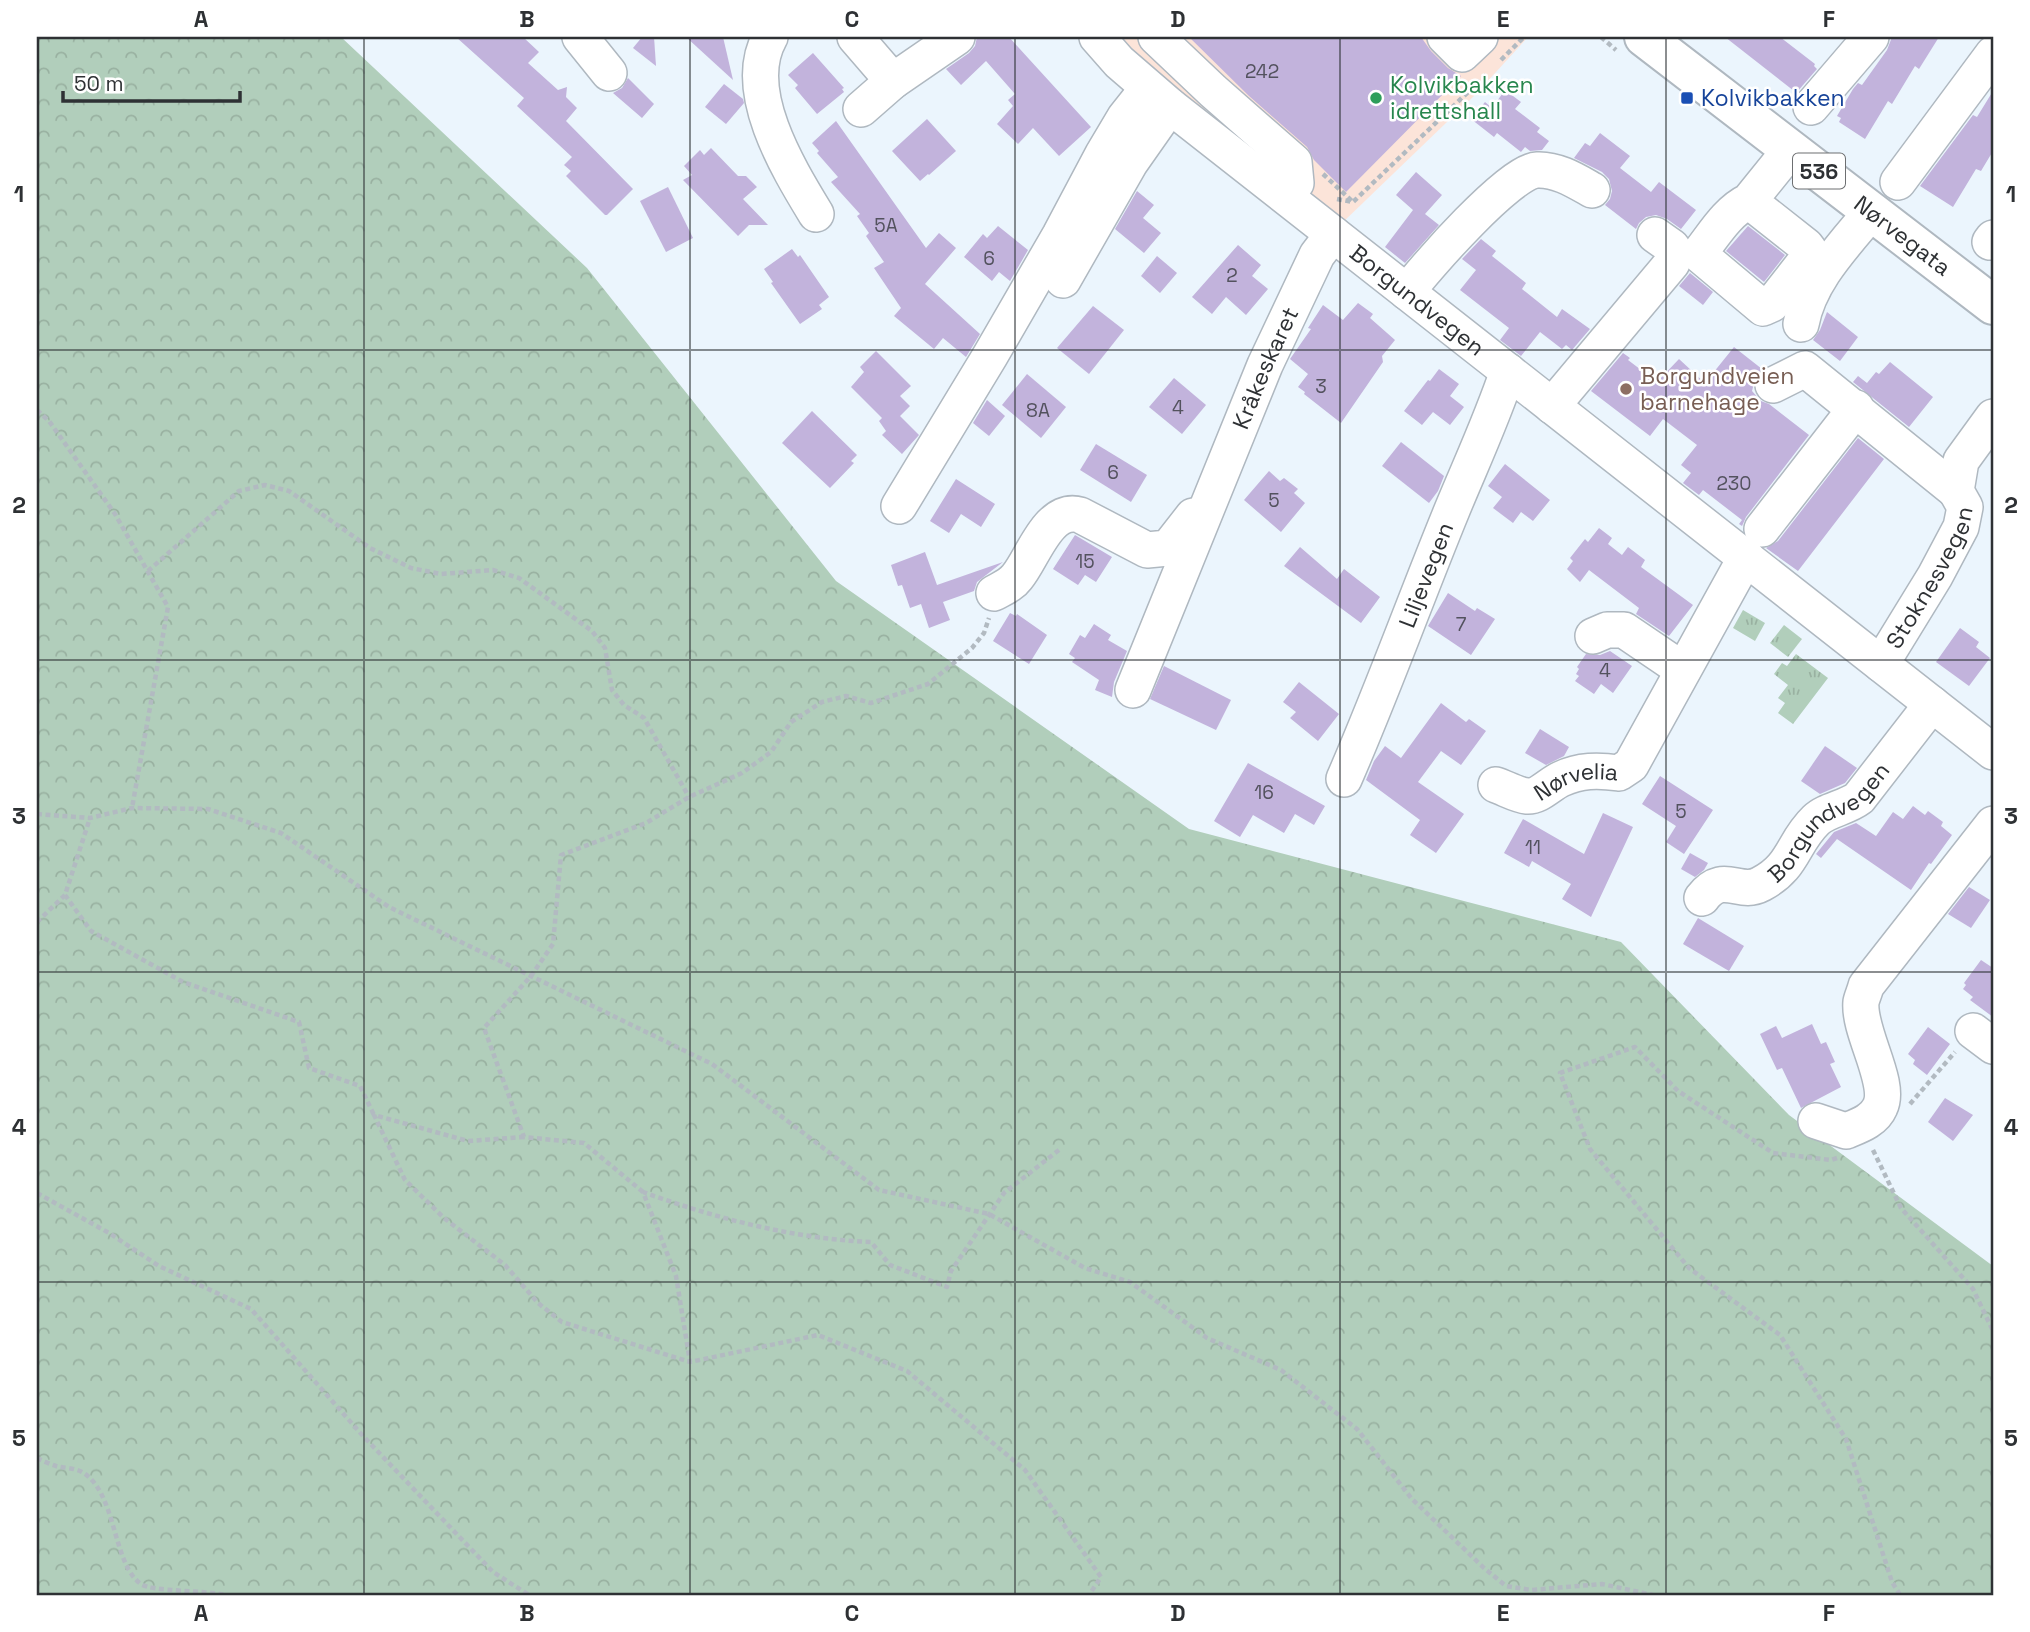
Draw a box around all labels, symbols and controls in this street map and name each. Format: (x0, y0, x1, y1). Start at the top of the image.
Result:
text: A (194, 4, 209, 34)
text: B (519, 4, 535, 34)
text: C (845, 4, 859, 34)
text: D (1170, 4, 1186, 34)
text: E (1497, 4, 1509, 34)
text: F (1823, 4, 1835, 34)
house number: 242 (1245, 59, 1279, 84)
scale bar (63, 60, 240, 104)
text: 50 m (74, 70, 124, 97)
place label: Kolvikbakken idrettshall (1390, 70, 1534, 126)
place label: Kolvikbakken (1701, 83, 1845, 113)
marker: Kolvikbakken idrettshall (1368, 90, 1384, 106)
marker: Kolvikbakken (1679, 90, 1695, 106)
road number: 536 (1793, 154, 1845, 188)
text: 1 (14, 179, 24, 209)
text: 1 (2006, 179, 2016, 209)
street label: Nørvegata (1848, 189, 1957, 282)
house number: 5A (874, 213, 898, 238)
street label: Borgundvegen (1344, 238, 1491, 362)
house number: 6 (983, 246, 995, 271)
house number: 2 (1226, 263, 1238, 288)
street label: Kråkeskaret (1226, 302, 1305, 434)
place label: Borgundveien barnehage (1640, 361, 1794, 417)
house number: 3 (1315, 374, 1327, 399)
marker: Borgundveien barnehage (1618, 381, 1634, 397)
house number: 4 (1172, 395, 1184, 420)
house number: 8A (1026, 398, 1050, 423)
house number: 6 (1107, 460, 1119, 485)
house number: 230 (1716, 471, 1752, 496)
house number: 5 (1268, 488, 1280, 513)
text: 2 (12, 490, 26, 520)
text: 2 (2004, 490, 2018, 520)
street label: Stoknesvegen (1879, 504, 1980, 654)
street label: Liljevegen (1392, 518, 1460, 632)
house number: 15 (1075, 549, 1095, 574)
house number: 7 (1456, 612, 1467, 637)
house number: 4 (1599, 658, 1611, 683)
street label: Nørvelia (1528, 756, 1620, 808)
street label: Borgundvegen (1761, 756, 1896, 889)
house number: 16 (1254, 780, 1274, 805)
house number: 5 (1675, 799, 1687, 824)
text: 3 (12, 801, 26, 831)
text: 3 (2004, 801, 2018, 831)
house number: 11 (1525, 835, 1541, 860)
text: 4 (12, 1112, 27, 1142)
text: 4 (2004, 1112, 2019, 1142)
text: 5 (12, 1423, 26, 1453)
text: 5 (2004, 1423, 2018, 1453)
text: A (194, 1598, 209, 1628)
text: B (519, 1598, 535, 1628)
text: C (845, 1598, 859, 1628)
text: D (1170, 1598, 1186, 1628)
text: E (1497, 1598, 1509, 1628)
text: F (1823, 1598, 1835, 1628)

